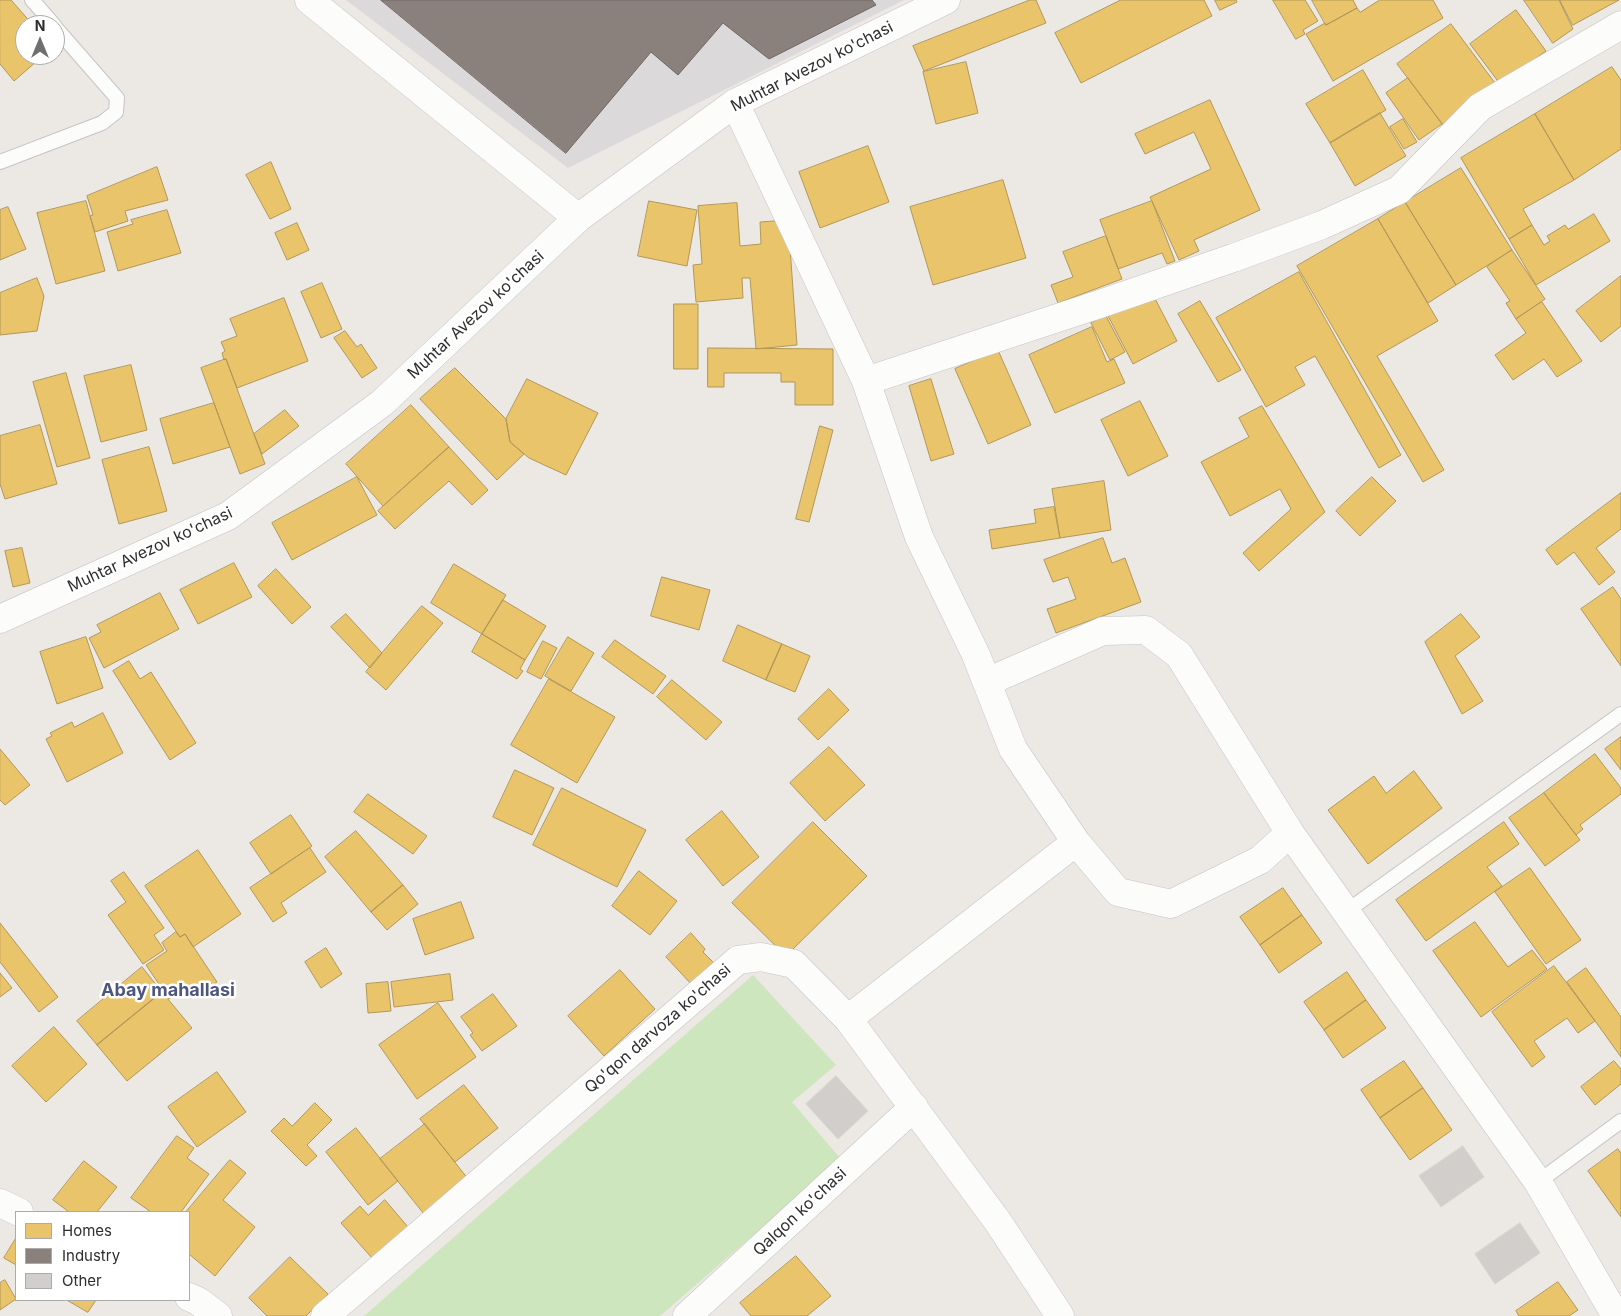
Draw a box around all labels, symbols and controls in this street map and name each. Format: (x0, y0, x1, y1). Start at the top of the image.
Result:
north arrow (15, 15, 65, 65)
text: N (35, 17, 45, 34)
street label: Muhtar Avezov ko'chasi (728, 18, 896, 116)
street label: Muhtar Avezov ko'chasi (404, 247, 548, 383)
street label: Muhtar Avezov ko'chasi (65, 503, 235, 597)
street label: Qo'qon darvoza ko'chasi (581, 960, 735, 1098)
district label: Abay mahallasi (101, 980, 235, 1002)
street label: Qalqon ko'chasi (749, 1164, 851, 1260)
legend (15, 1211, 190, 1301)
text: Homes (62, 1221, 112, 1240)
text: Industry (62, 1246, 120, 1265)
text: Other (62, 1271, 102, 1290)

